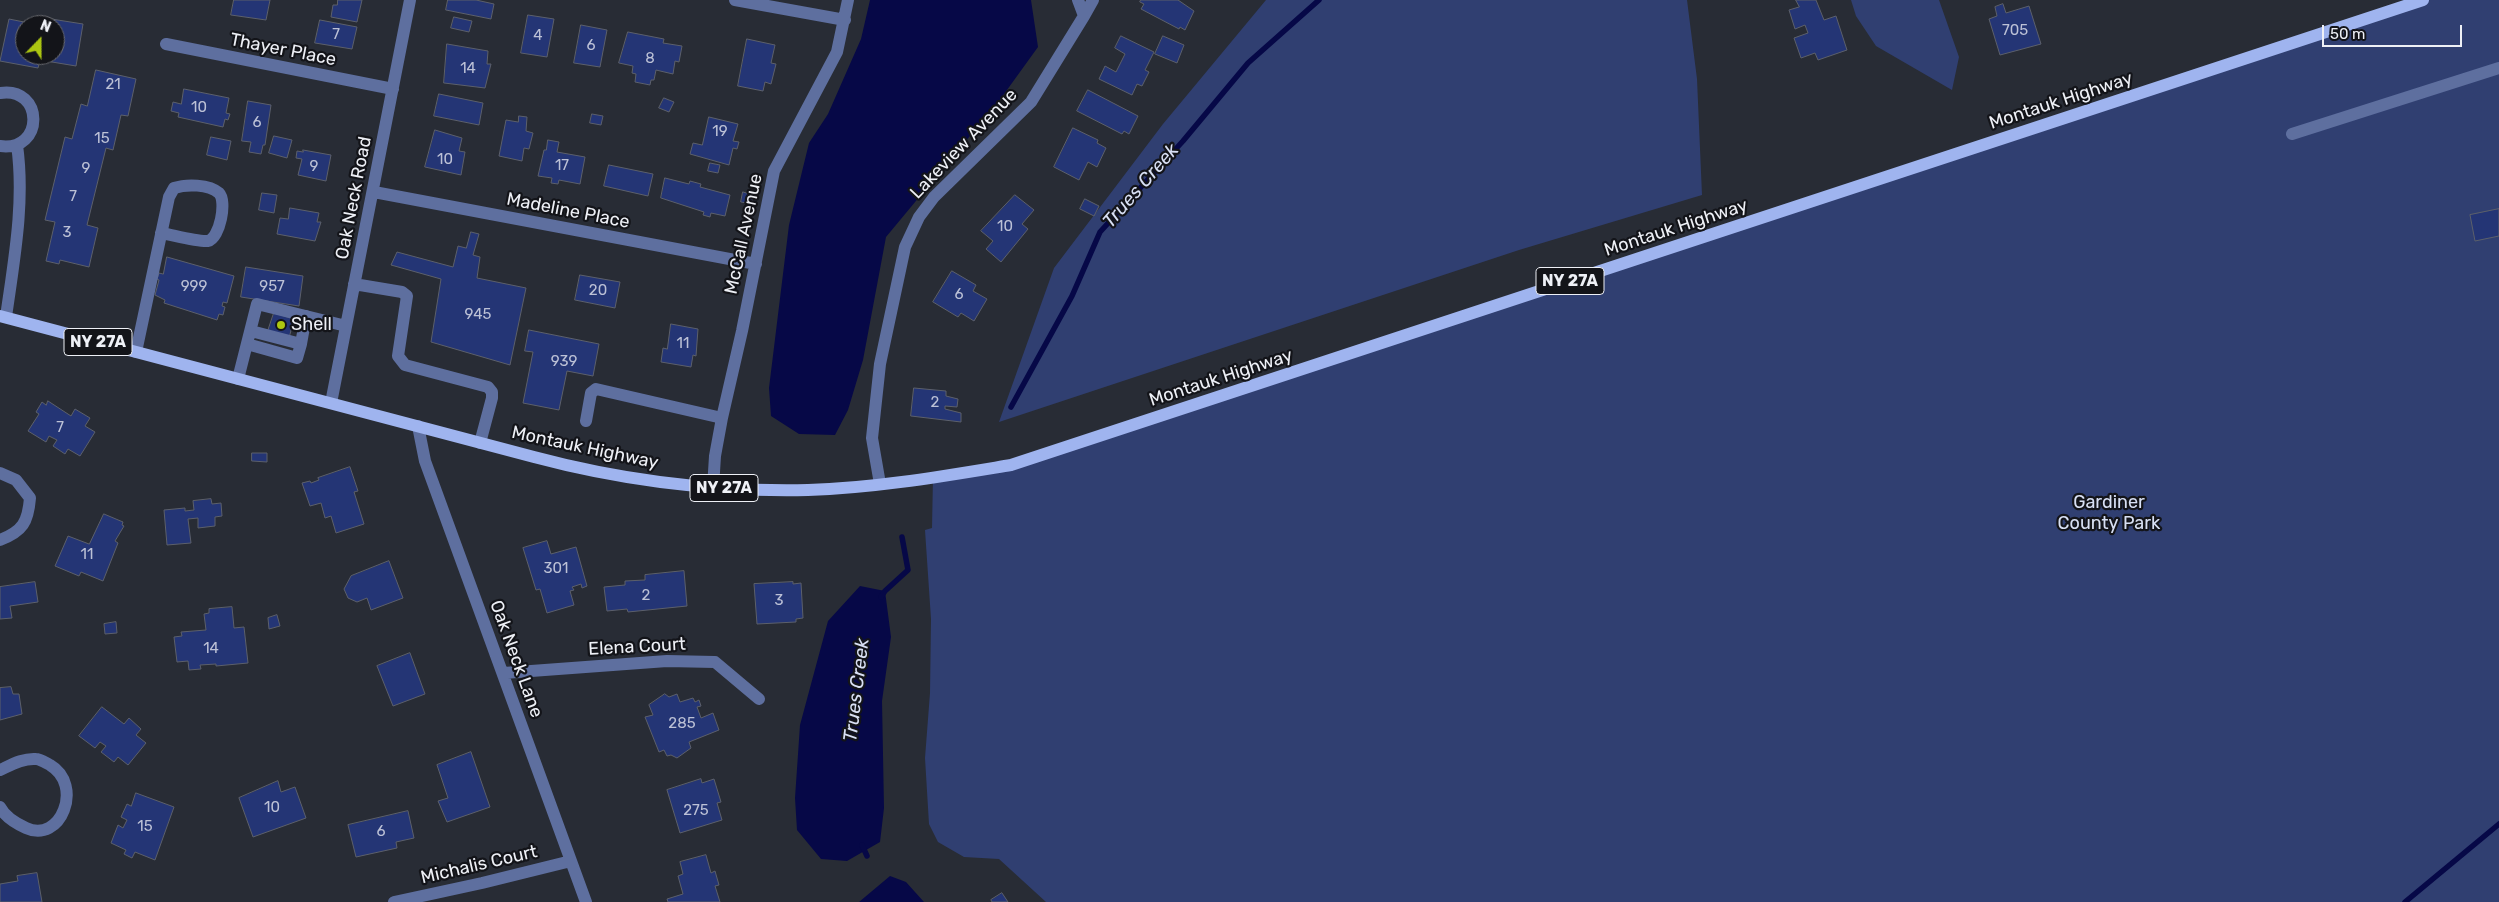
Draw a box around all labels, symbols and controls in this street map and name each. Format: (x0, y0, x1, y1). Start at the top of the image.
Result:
north arrow (15, 15, 65, 65)
scale bar (2324, 15, 2464, 47)
text: N (38, 17, 53, 36)
house number: 705 (2002, 22, 2028, 40)
text: 50 m (2330, 25, 2365, 43)
house number: 7 (332, 26, 340, 44)
house number: 4 (533, 27, 543, 45)
street label: Thayer Place (228, 29, 338, 71)
house number: 6 (586, 37, 596, 55)
house number: 8 (645, 50, 655, 68)
house number: 14 (460, 60, 476, 78)
street label: Montauk Highway (1987, 68, 2135, 134)
house number: 21 (105, 76, 121, 94)
street label: Lakeview Avenue (906, 84, 1022, 204)
house number: 10 (191, 99, 207, 117)
house number: 6 (252, 114, 262, 132)
house number: 19 (712, 123, 728, 141)
house number: 15 (94, 130, 110, 148)
street label: Oak Neck Road (332, 135, 376, 261)
water label: Trues Creek (1098, 139, 1184, 233)
house number: 10 (437, 151, 453, 169)
house number: 17 (555, 157, 569, 175)
house number: 9 (310, 158, 318, 176)
house number: 9 (82, 160, 90, 178)
street label: McCall Avenue (721, 172, 767, 296)
house number: 7 (69, 188, 77, 206)
street label: Madeline Place (505, 188, 631, 234)
street label: Montauk Highway (1602, 195, 1750, 261)
house number: 10 (997, 218, 1013, 236)
house number: 3 (62, 224, 72, 242)
road number: NY 27A (1536, 268, 1604, 294)
house number: 999 (181, 278, 207, 296)
house number: 957 (259, 278, 285, 296)
house number: 20 (589, 282, 607, 300)
house number: 6 (954, 286, 964, 304)
house number: 945 (465, 306, 491, 324)
place label: Shell (291, 314, 332, 336)
marker: Shell (275, 319, 287, 331)
road number: NY 27A (64, 328, 132, 356)
house number: 11 (677, 335, 689, 353)
street label: Montauk Highway (1147, 345, 1295, 411)
house number: 939 (551, 353, 577, 371)
house number: 2 (931, 394, 939, 412)
house number: 7 (56, 419, 64, 437)
street label: Montauk Highway (510, 422, 660, 474)
road number: NY 27A (690, 474, 758, 502)
park label: Gardiner County Park (2058, 492, 2160, 534)
house number: 11 (81, 546, 93, 564)
house number: 301 (544, 560, 568, 578)
house number: 2 (642, 587, 650, 605)
house number: 3 (774, 592, 784, 610)
street label: Oak Neck Lane (485, 597, 547, 721)
street label: Elena Court (588, 634, 686, 660)
water label: Trues Creek (839, 637, 875, 743)
house number: 14 (203, 640, 219, 658)
house number: 285 (668, 715, 696, 733)
house number: 10 (264, 799, 280, 817)
house number: 275 (683, 802, 709, 820)
house number: 15 (137, 818, 153, 836)
house number: 6 (376, 823, 386, 841)
street label: Michalis Court (419, 841, 539, 889)

